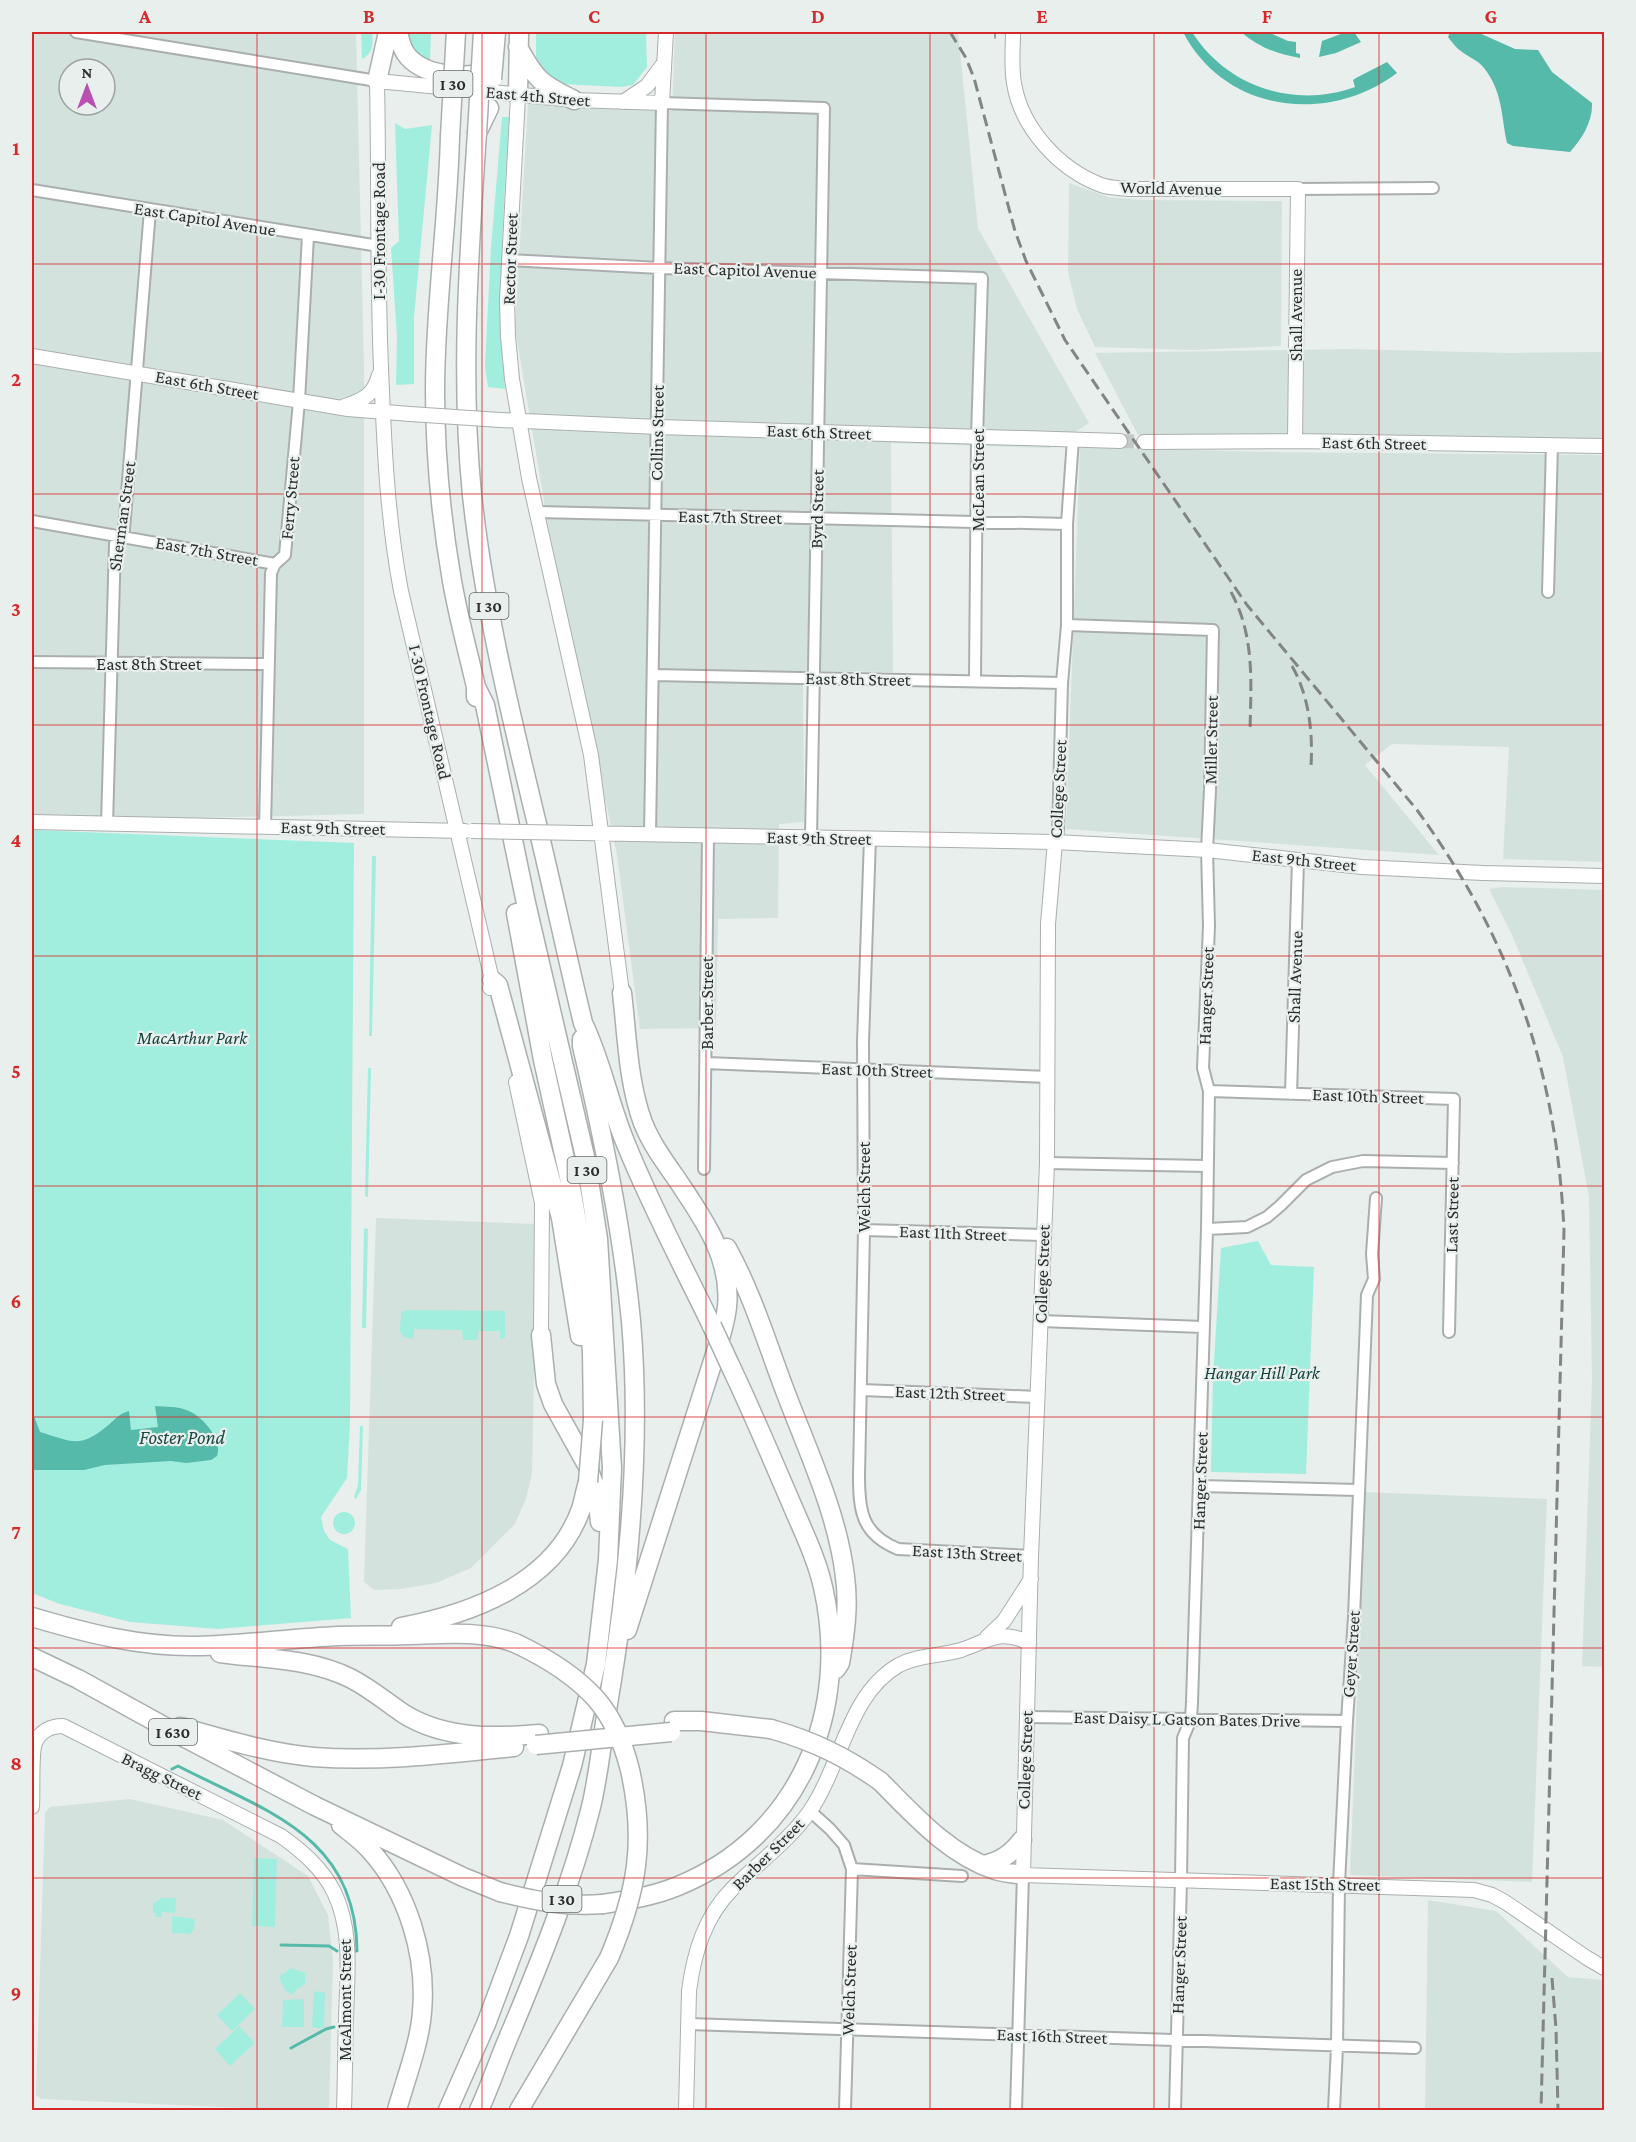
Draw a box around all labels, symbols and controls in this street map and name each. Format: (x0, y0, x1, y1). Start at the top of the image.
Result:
text: A (138, 5, 152, 27)
text: B (363, 5, 375, 27)
text: C (588, 5, 600, 27)
text: D (811, 5, 825, 27)
text: E (1036, 5, 1048, 27)
text: F (1262, 5, 1273, 27)
text: G (1485, 5, 1498, 27)
north arrow (57, 57, 117, 117)
text: N (82, 64, 93, 81)
road number: I 30 (434, 71, 472, 97)
street label: East 4th Street (485, 81, 592, 111)
text: 1 (12, 137, 20, 159)
street label: I-30 Frontage Road (369, 162, 389, 300)
street label: World Avenue (1120, 177, 1222, 199)
street label: East Capitol Avenue (133, 198, 277, 240)
street label: Rector Street (498, 212, 522, 305)
street label: East Capitol Avenue (673, 258, 817, 282)
street label: Shall Avenue (1286, 269, 1306, 361)
street label: East 6th Street (154, 366, 261, 404)
text: 2 (11, 368, 21, 390)
street label: Collins Street (646, 384, 668, 481)
street label: East 6th Street (766, 420, 873, 444)
street label: McLean Street (968, 428, 988, 531)
street label: East 6th Street (1321, 432, 1428, 454)
street label: Ferry Street (276, 455, 304, 540)
street label: Sherman Street (104, 459, 140, 572)
street label: Byrd Street (806, 468, 828, 549)
street label: East 7th Street (678, 506, 783, 528)
street label: East 7th Street (154, 532, 261, 570)
road number: I 30 (470, 593, 508, 619)
text: 3 (11, 598, 21, 620)
street label: I-30 Frontage Road (405, 643, 455, 782)
street label: East 8th Street (96, 654, 203, 674)
street label: East 8th Street (805, 668, 912, 690)
street label: Miller Street (1200, 694, 1222, 785)
street label: College Street (1045, 738, 1071, 839)
street label: East 9th Street (280, 817, 387, 839)
street label: East 9th Street (766, 827, 873, 849)
text: 4 (11, 829, 22, 851)
street label: East 9th Street (1251, 845, 1358, 876)
street label: Shall Avenue (1283, 930, 1307, 1023)
street label: Hanger Street (1194, 946, 1218, 1045)
street label: Barber Street (697, 955, 717, 1050)
park label: MacArthur Park (136, 1028, 248, 1048)
street label: East 10th Street (821, 1058, 934, 1082)
text: 5 (11, 1060, 21, 1082)
street label: East 10th Street (1312, 1084, 1425, 1108)
street label: Welch Street (854, 1140, 874, 1233)
road number: I 30 (568, 1157, 606, 1183)
street label: Last Street (1441, 1176, 1463, 1253)
street label: East 11th Street (899, 1221, 1008, 1245)
street label: College Street (1030, 1223, 1054, 1324)
text: 6 (11, 1290, 21, 1312)
park label: Hangar Hill Park (1204, 1363, 1321, 1383)
street label: East 12th Street (895, 1381, 1006, 1405)
water label: Foster Pond (139, 1426, 226, 1448)
street label: Hanger Street (1188, 1431, 1212, 1530)
text: 7 (11, 1521, 21, 1543)
street label: East 13th Street (911, 1540, 1024, 1566)
street label: Geyer Street (1338, 1609, 1364, 1698)
street label: East Daisy L Gatson Bates Drive (1074, 1707, 1301, 1731)
street label: College Street (1013, 1709, 1037, 1810)
road number: I 630 (149, 1719, 197, 1745)
street label: Bragg Street (118, 1748, 206, 1805)
text: 8 (10, 1752, 22, 1774)
street label: Barber Street (728, 1813, 809, 1894)
street label: East 15th Street (1270, 1873, 1381, 1895)
road number: I 30 (542, 1886, 582, 1912)
street label: Hanger Street (1167, 1915, 1191, 2014)
street label: McAlmont Street (335, 1938, 355, 2061)
street label: Welch Street (837, 1943, 861, 2036)
text: 9 (11, 1982, 21, 2004)
street label: East 16th Street (996, 2024, 1109, 2048)

